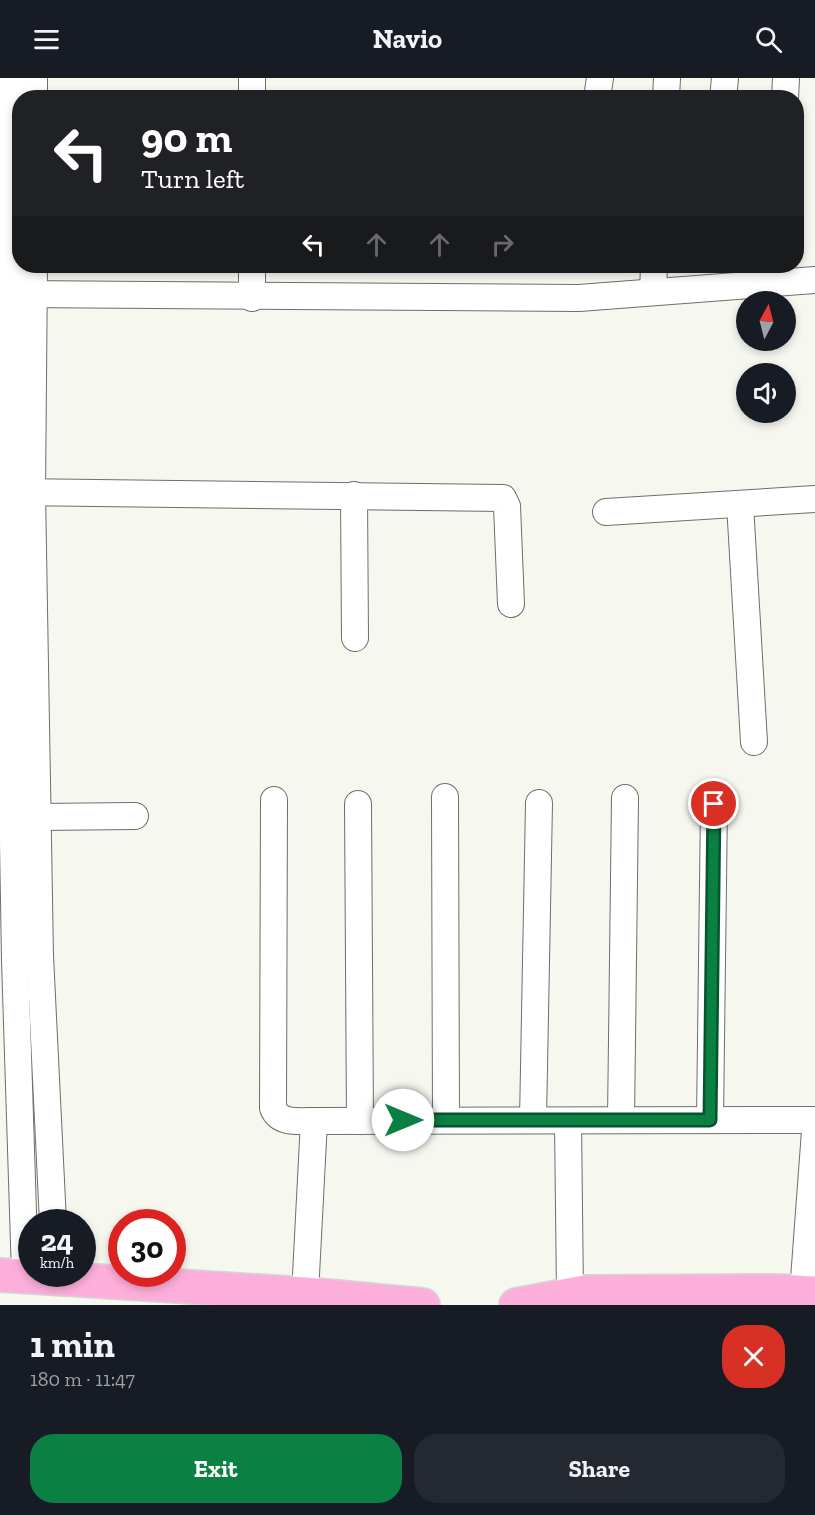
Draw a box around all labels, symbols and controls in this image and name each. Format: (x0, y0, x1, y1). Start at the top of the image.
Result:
icon: menu (30, 23, 63, 56)
text: Navio (373, 23, 442, 55)
icon: search (752, 23, 785, 56)
text: 90 m (141, 112, 232, 163)
icon: left (42, 114, 120, 192)
text: Turn left (141, 163, 244, 195)
icon: left (297, 228, 330, 261)
icon: ahead (360, 228, 393, 261)
icon: ahead (423, 228, 456, 261)
icon: right (486, 228, 519, 261)
north arrow (736, 291, 796, 351)
map controls (736, 291, 796, 423)
button: sound (736, 363, 796, 423)
pin (688, 778, 739, 829)
icon: arrive (697, 787, 730, 820)
position arrow (371, 1088, 435, 1152)
speed limit sign: 30 (108, 1209, 186, 1287)
text: 24 (40, 1223, 74, 1259)
text: km/h (40, 1254, 74, 1272)
text: 1 min (30, 1323, 115, 1366)
button: close (722, 1325, 785, 1388)
text: 180 m · 11:47 (30, 1367, 135, 1391)
button: Exit (30, 1434, 402, 1503)
button: Share (414, 1434, 785, 1503)

